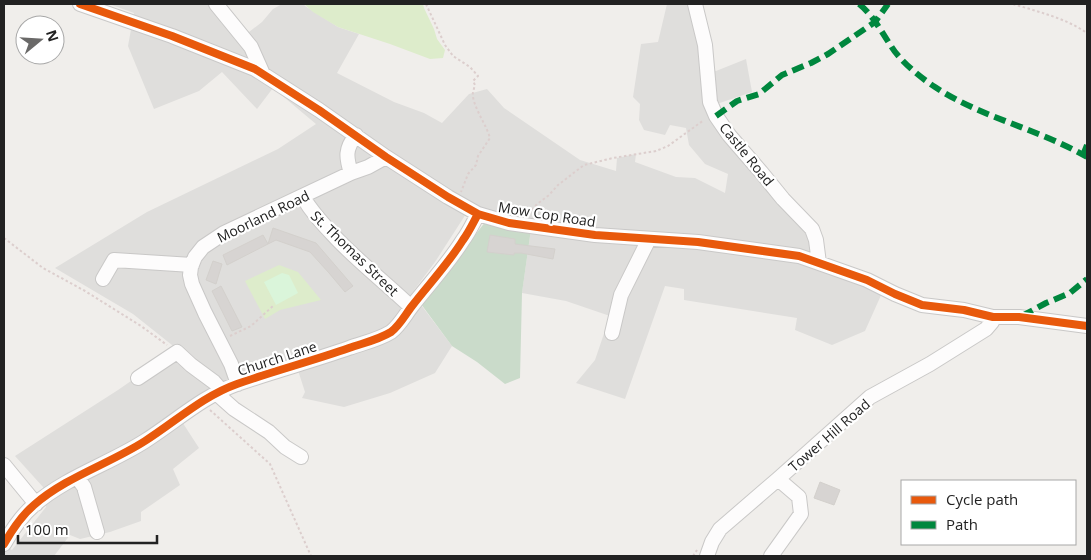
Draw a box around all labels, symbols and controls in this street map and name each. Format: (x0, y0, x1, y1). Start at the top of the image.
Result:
north arrow (15, 15, 65, 65)
text: N (42, 27, 64, 44)
street label: Castle Road (715, 118, 779, 190)
street label: Moorland Road (214, 185, 312, 247)
street label: Mow Cop Road (497, 197, 597, 231)
street label: St. Thomas Street (307, 206, 403, 300)
street label: Church Lane (235, 336, 319, 380)
street label: Tower Hill Road (784, 394, 874, 476)
legend (901, 480, 1076, 545)
text: Cycle path (946, 489, 1018, 509)
scale bar (18, 512, 156, 544)
text: Path (946, 514, 978, 534)
text: 100 m (25, 519, 69, 539)

